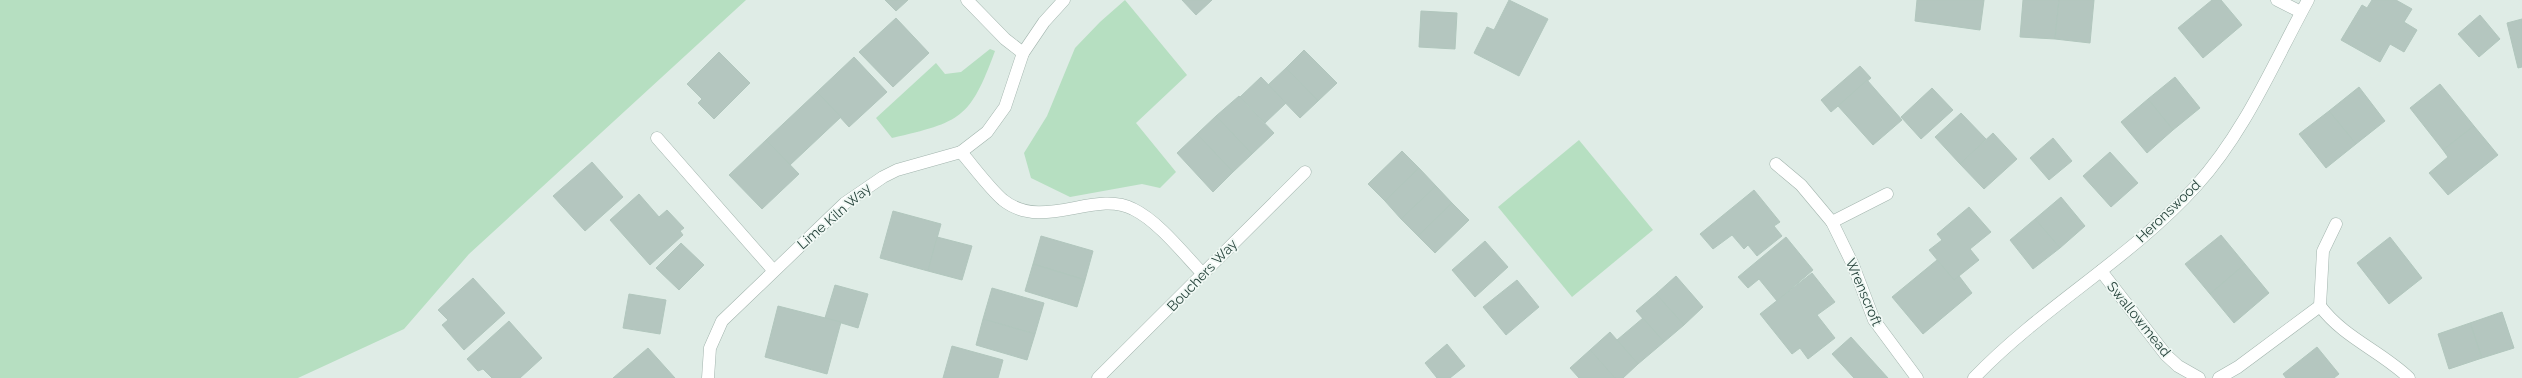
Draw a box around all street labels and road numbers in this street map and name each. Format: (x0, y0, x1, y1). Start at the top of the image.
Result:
street label: Heronswood (2133, 177, 2203, 245)
street label: Lime Kiln Way (794, 180, 874, 252)
street label: Bouchers Way (1164, 235, 1241, 314)
street label: Wrenscroft (1843, 256, 1886, 328)
street label: Swallowmead (2104, 278, 2174, 360)

